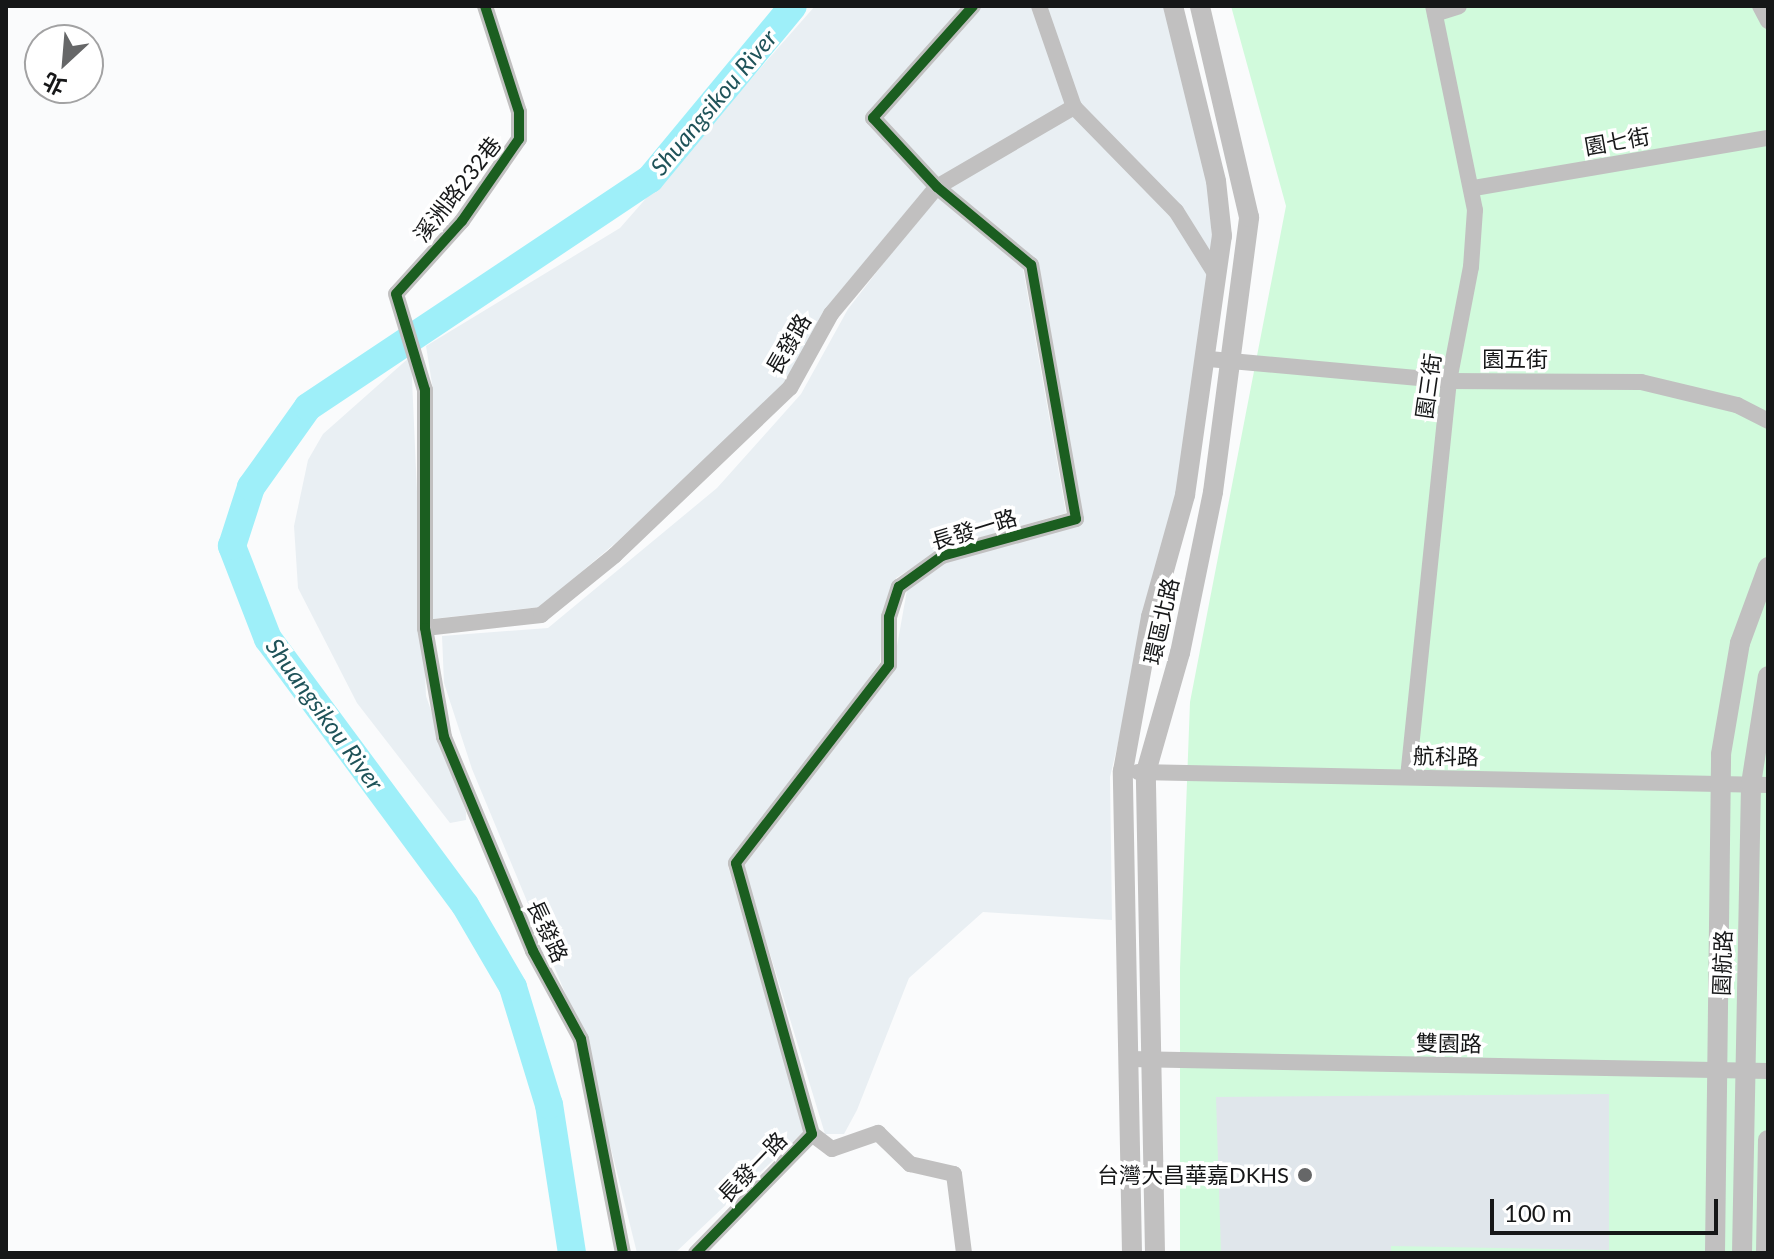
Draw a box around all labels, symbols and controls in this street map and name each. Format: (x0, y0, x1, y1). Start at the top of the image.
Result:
water label: Shuangsikou River (644, 23, 782, 181)
north arrow (24, 24, 104, 104)
text: 北 (38, 67, 70, 101)
street label: 園七街 (1582, 122, 1652, 160)
street label: 溪洲路232巷 (408, 131, 506, 247)
street label: 長發路 (760, 309, 816, 379)
street label: 園五街 (1482, 346, 1548, 372)
street label: 園三街 (1410, 351, 1446, 421)
street label: 長發一路 (928, 504, 1020, 554)
street label: 環區北路 (1138, 575, 1184, 667)
water label: Shuangsikou River (260, 632, 390, 796)
street label: 航科路 (1413, 742, 1479, 770)
street label: 長發路 (522, 896, 574, 966)
street label: 園航路 (1708, 930, 1736, 996)
street label: 雙園路 (1416, 1029, 1482, 1057)
street label: 長發一路 (712, 1126, 792, 1208)
place label: 台灣大昌華嘉DKHS (1097, 1162, 1289, 1188)
marker: 台灣大昌華嘉DKHS (1296, 1166, 1314, 1184)
scale bar (1494, 1183, 1722, 1233)
text: 100 m (1504, 1198, 1572, 1227)

